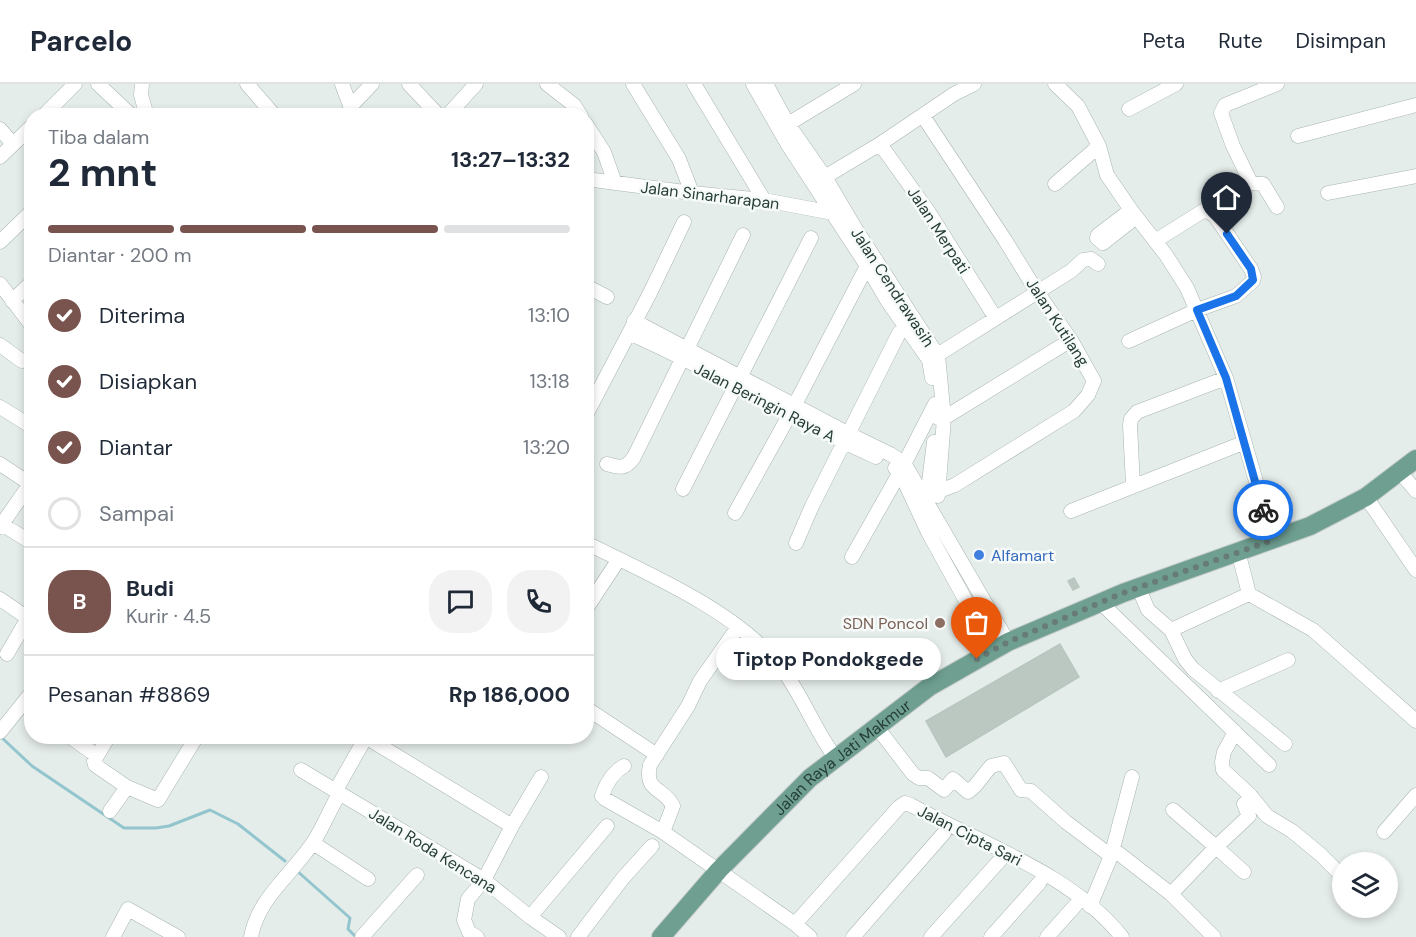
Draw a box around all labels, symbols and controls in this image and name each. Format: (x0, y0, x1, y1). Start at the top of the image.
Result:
text: Parcelo (30, 23, 132, 60)
text: Peta (1142, 27, 1185, 55)
text: Rute (1218, 27, 1263, 55)
text: Disimpan (1296, 27, 1386, 55)
text: Tiba dalam (48, 124, 149, 150)
text: 13:27–13:32 (451, 145, 570, 174)
text: 2 mnt (48, 147, 157, 198)
pin (1201, 172, 1252, 234)
street label: Jalan Sinarharapan (639, 177, 781, 214)
icon: home (1210, 181, 1243, 214)
street label: Jalan Merpati (903, 183, 974, 278)
street label: Jalan Cendrawasih (846, 224, 939, 351)
text: Diantar · 200 m (48, 242, 191, 268)
street label: Jalan Kutilang (1021, 274, 1094, 370)
icon: check (48, 299, 81, 332)
text: Diterima (99, 301, 185, 330)
text: 13:10 (528, 302, 570, 328)
street label: Jalan Beringin Raya A (690, 358, 839, 447)
icon: check (48, 365, 81, 398)
text: Disiapkan (99, 367, 197, 396)
text: 13:18 (530, 368, 570, 394)
icon: check (48, 431, 81, 464)
text: Diantar (99, 433, 173, 462)
text: 13:20 (523, 434, 570, 460)
courier (1233, 480, 1293, 540)
icon: bike (1247, 494, 1280, 527)
text: Sampai (99, 499, 174, 528)
place label: Alfamart (991, 545, 1054, 566)
marker: Alfamart (972, 548, 986, 562)
button: chat (429, 570, 492, 633)
button: phone (507, 570, 570, 633)
text: Budi (126, 574, 174, 603)
text: B (72, 587, 87, 616)
pin (951, 597, 1002, 659)
text: Kurir · 4.5 (126, 603, 211, 629)
icon: bag (960, 606, 993, 639)
place label: SDN Poncol (843, 613, 928, 634)
marker: SDN Poncol (933, 616, 947, 630)
callout: Tiptop Pondokgede (716, 638, 941, 680)
text: Tiptop Pondokgede (733, 646, 924, 672)
text: Pesanan #8869 (48, 680, 210, 709)
text: Rp 186,000 (449, 680, 570, 709)
street label: Jalan Raya Jati Makmur (769, 695, 915, 820)
street label: Jalan Cipta Sari (914, 800, 1026, 871)
street label: Jalan Roda Kencana (365, 803, 501, 898)
map controls (1332, 852, 1398, 918)
button: layers (1332, 852, 1398, 918)

